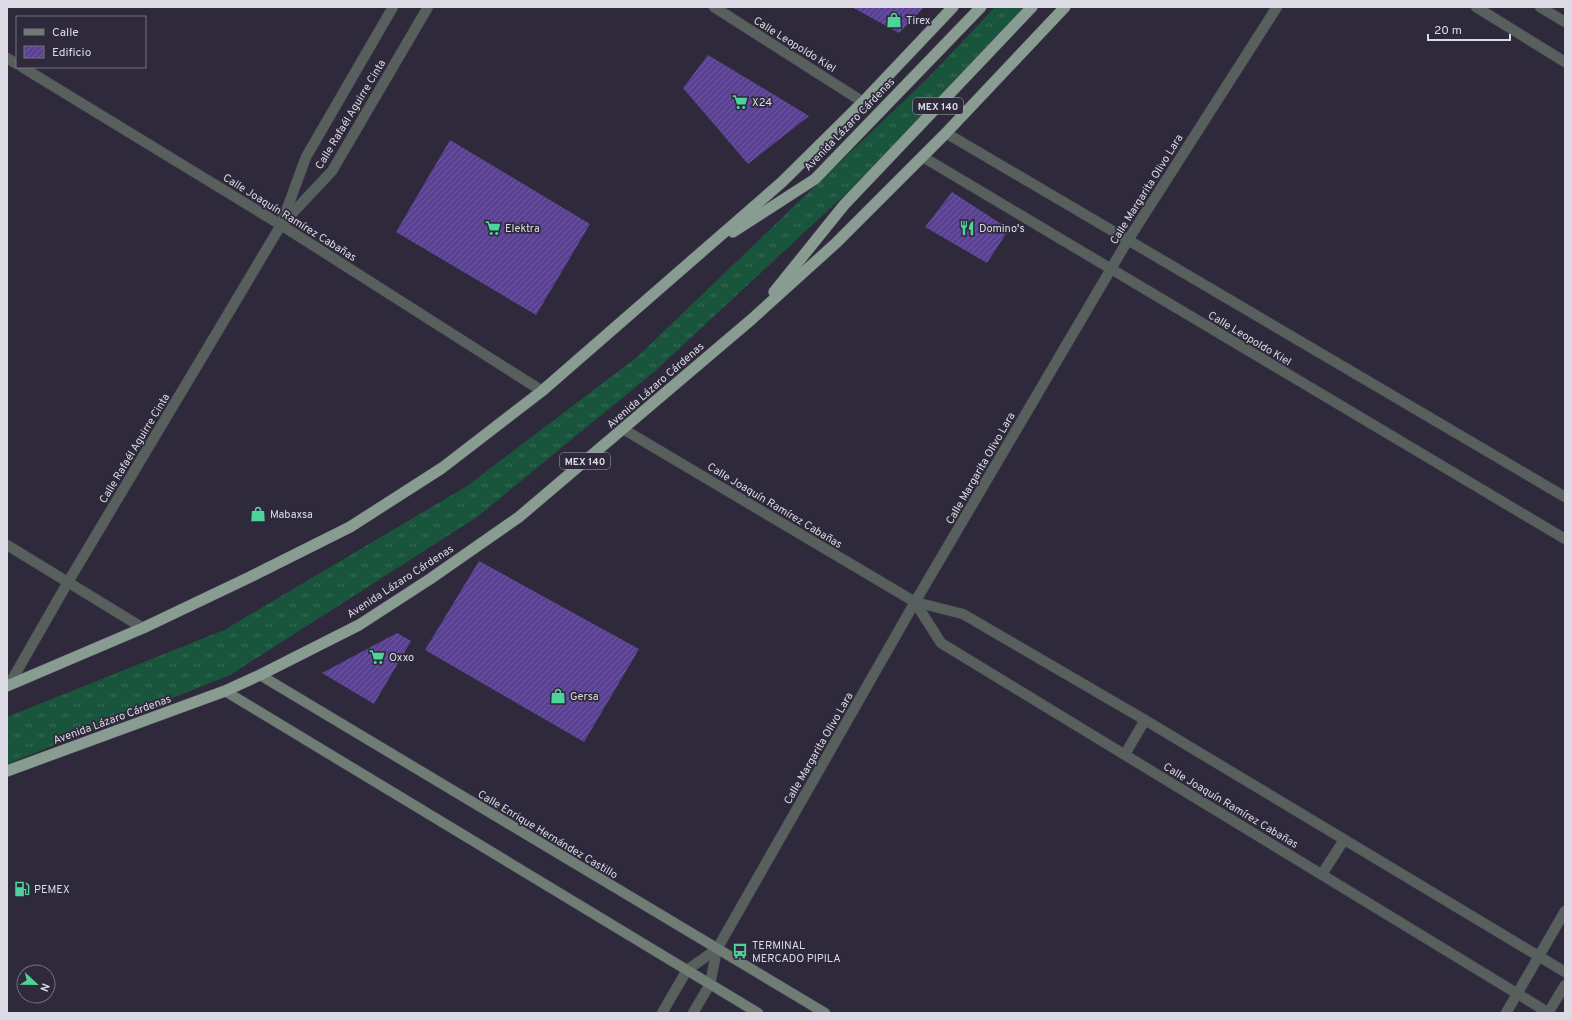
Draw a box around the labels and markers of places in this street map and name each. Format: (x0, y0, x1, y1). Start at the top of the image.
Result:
shop icon: Tirex (885, 11, 903, 29)
place label: Tirex (906, 14, 931, 28)
supermarket icon: X24 (731, 93, 749, 111)
place label: X24 (752, 96, 772, 110)
supermarket icon: Elektra (484, 219, 502, 237)
restaurant icon: Domino's (958, 219, 976, 237)
place label: Elektra (505, 222, 540, 236)
place label: Domino's (979, 222, 1025, 236)
shop icon: Mabaxsa (249, 505, 267, 523)
place label: Mabaxsa (270, 508, 313, 522)
supermarket icon: Oxxo (368, 648, 386, 666)
place label: Oxxo (389, 651, 414, 665)
shop icon: Gersa (549, 687, 567, 705)
place label: Gersa (570, 690, 599, 704)
fuel station icon: PEMEX (13, 880, 31, 898)
place label: PEMEX (34, 883, 70, 897)
place label: TERMINAL MERCADO PIPILA (752, 939, 841, 966)
bus stop icon: TERMINAL MERCADO PIPILA (731, 942, 749, 960)

